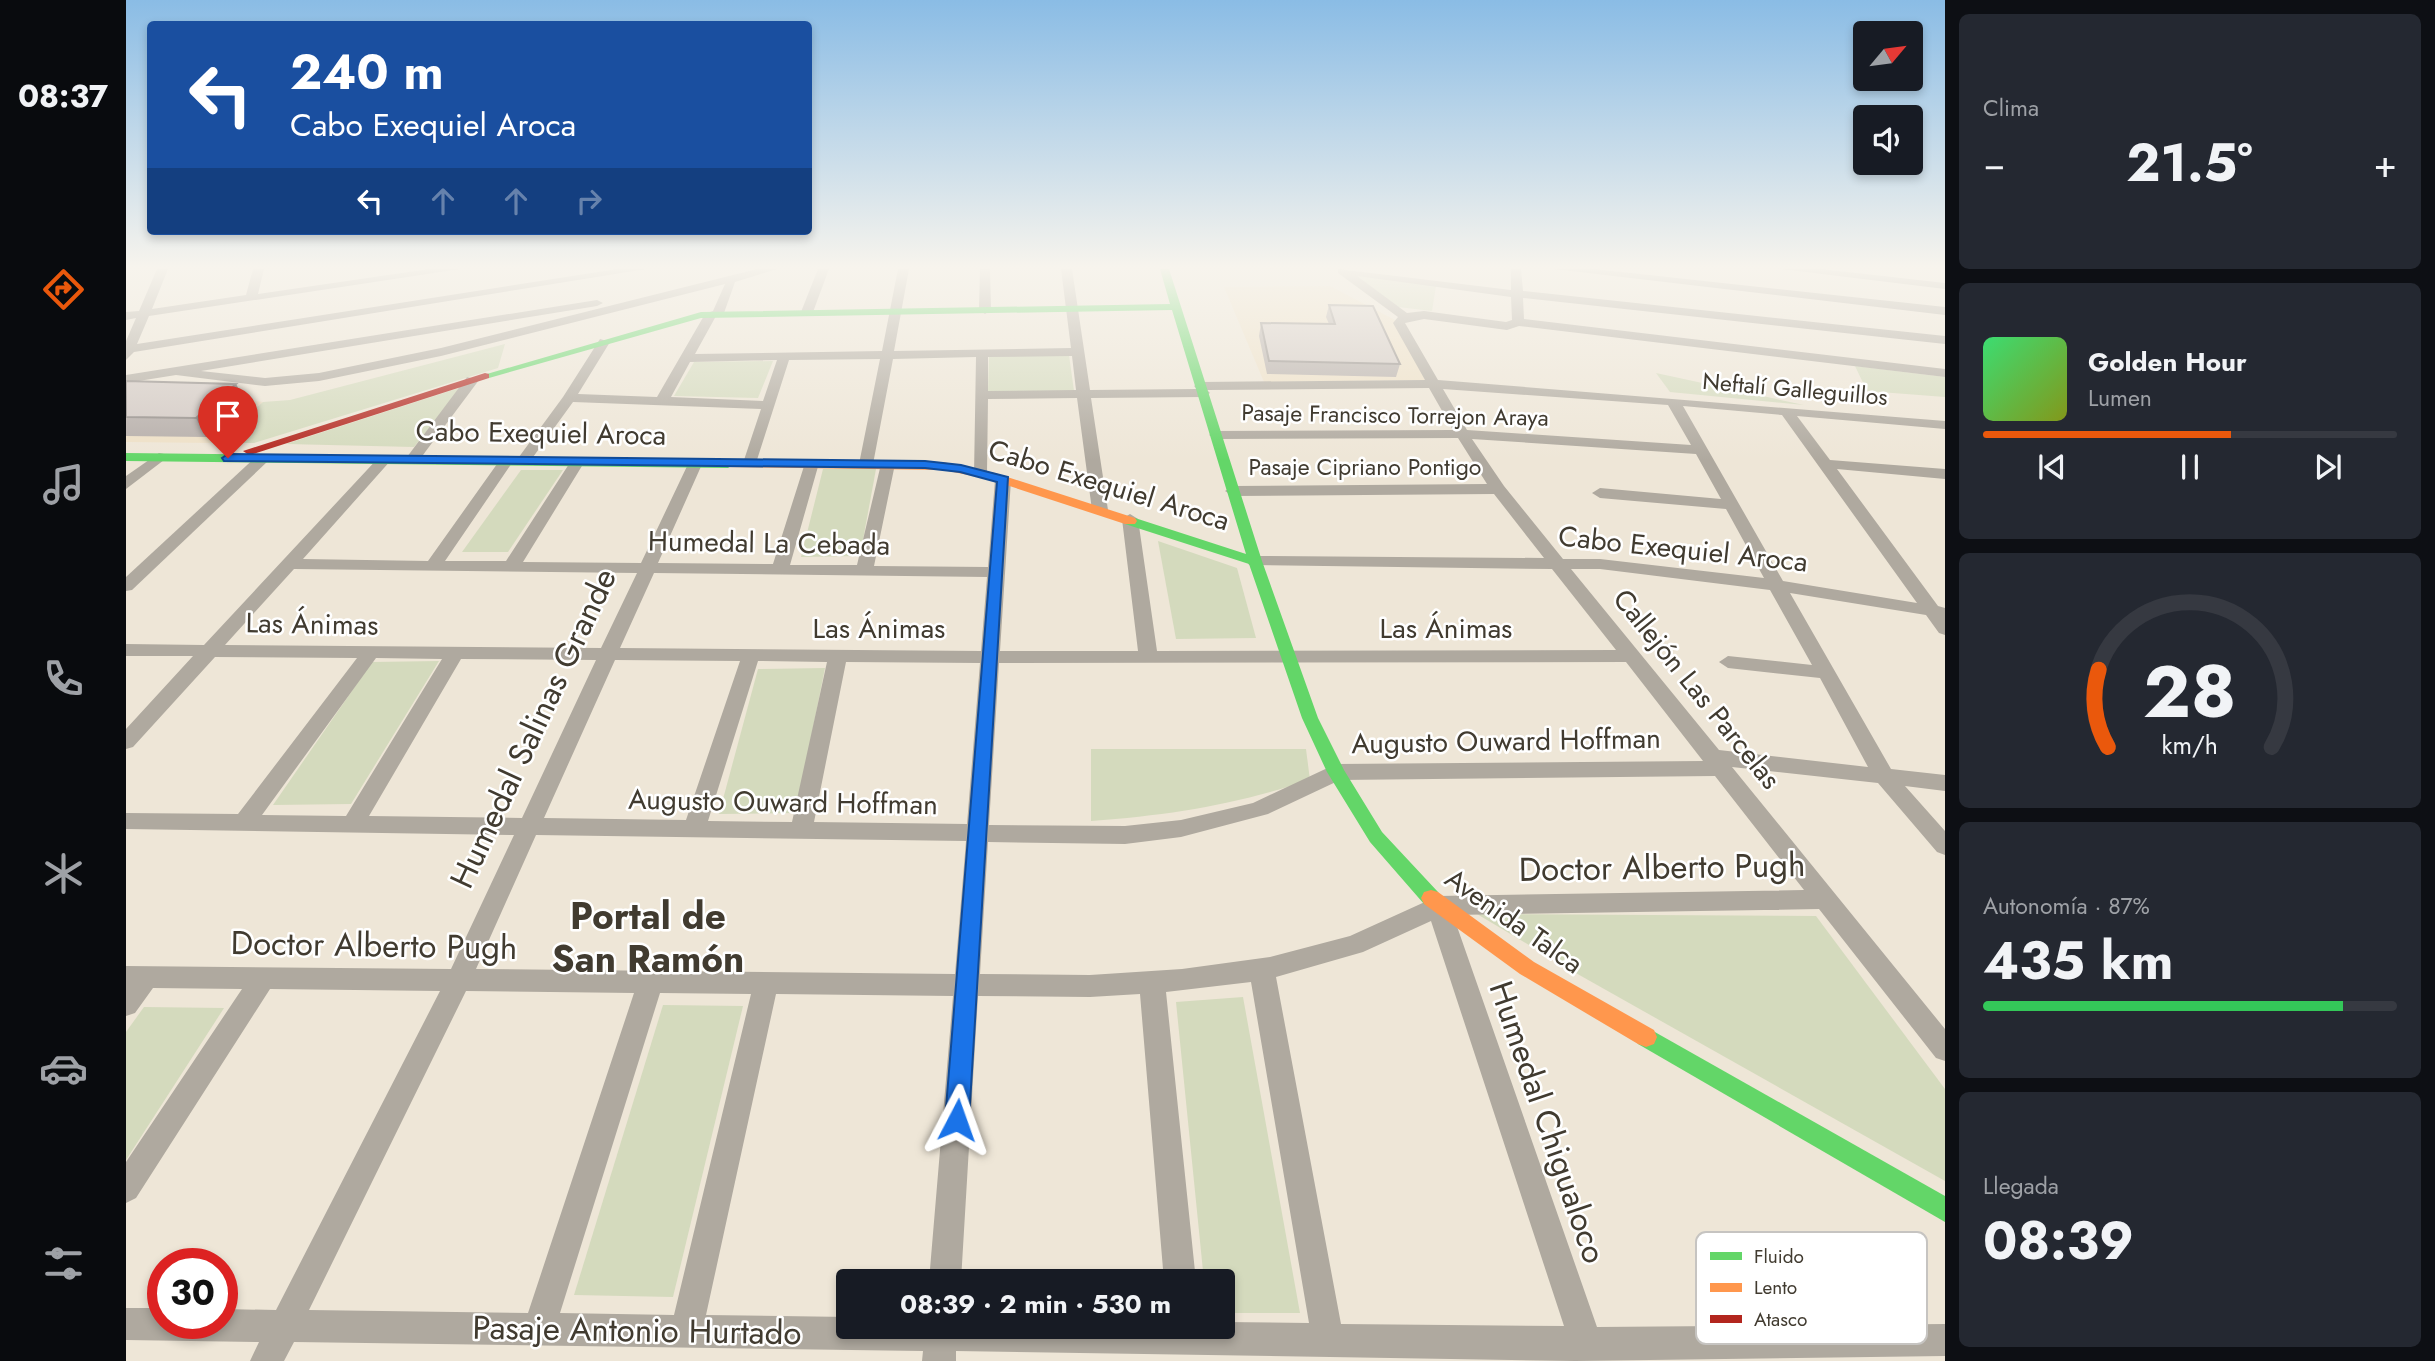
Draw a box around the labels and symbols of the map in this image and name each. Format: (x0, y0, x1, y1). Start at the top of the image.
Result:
north arrow (1853, 21, 1923, 91)
street label: Neftalí Galleguillos (1701, 364, 1889, 414)
pin (198, 386, 258, 458)
street label: Pasaje Francisco Torrejon Araya (1241, 395, 1549, 435)
street label: Cabo Exequiel Aroca (415, 410, 667, 456)
street label: Cabo Exequiel Aroca (983, 429, 1235, 541)
street label: Pasaje Cipriano Pontigo (1249, 450, 1481, 484)
street label: Cabo Exequiel Aroca (1556, 516, 1810, 582)
street label: Humedal La Cebada (648, 520, 890, 566)
street label: Humedal Salinas Grande (438, 560, 628, 896)
street label: Callejón Las Parcelas (1603, 580, 1791, 798)
street label: Las Ánimas (245, 602, 379, 646)
street label: Las Ánimas (813, 608, 945, 649)
street label: Las Ánimas (1380, 608, 1512, 649)
street label: Augusto Ouward Hoffman (1351, 718, 1661, 764)
street label: Augusto Ouward Hoffman (628, 779, 938, 825)
street label: Doctor Alberto Pugh (1518, 841, 1806, 893)
street label: Avenida Talca (1437, 858, 1591, 984)
district label: Portal de San Ramón (552, 889, 744, 986)
street label: Doctor Alberto Pugh (230, 919, 518, 971)
street label: Humedal Chigualoco (1478, 975, 1618, 1269)
position arrow (920, 1083, 994, 1157)
legend (1696, 1232, 1927, 1344)
text: Fluido (1754, 1243, 1804, 1270)
speed limit sign: 30 (147, 1248, 238, 1339)
text: Lento (1754, 1274, 1797, 1301)
street label: Pasaje Antonio Hurtado (472, 1304, 802, 1356)
text: Atasco (1754, 1306, 1807, 1333)

